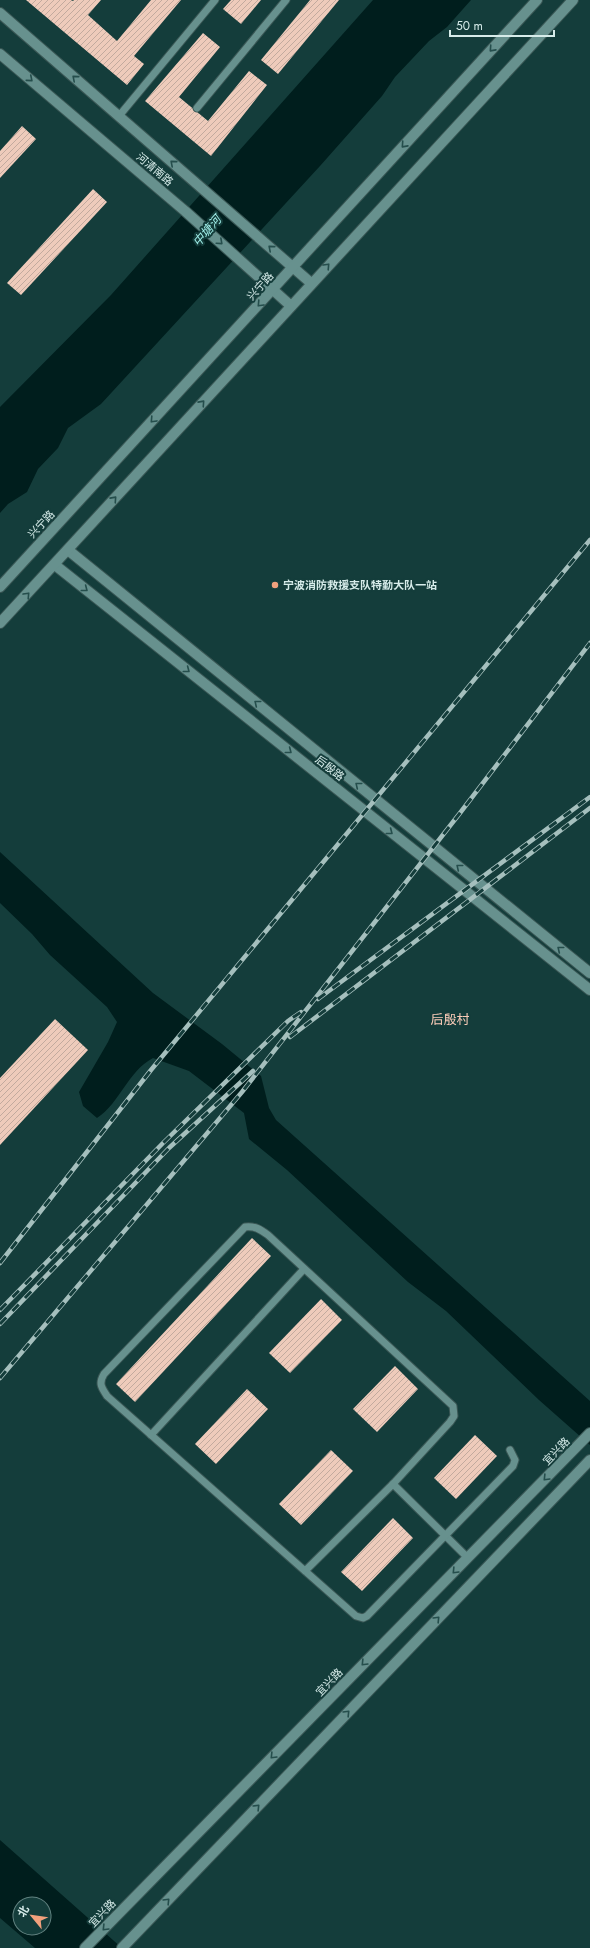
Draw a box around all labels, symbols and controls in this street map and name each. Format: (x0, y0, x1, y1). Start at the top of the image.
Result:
scale bar (450, 12, 554, 38)
text: 50 m (456, 17, 483, 35)
one-way arrow (490, 45, 497, 52)
one-way arrow (25, 75, 32, 82)
one-way arrow (72, 76, 79, 83)
one-way arrow (402, 141, 409, 148)
street label: 河清南路 (133, 149, 177, 189)
one-way arrow (170, 160, 178, 168)
water label: 中塘河 (188, 210, 227, 250)
one-way arrow (215, 237, 223, 244)
one-way arrow (268, 246, 276, 253)
one-way arrow (323, 263, 330, 270)
street label: 兴宁路 (243, 268, 277, 304)
one-way arrow (257, 299, 265, 307)
one-way arrow (197, 400, 205, 408)
one-way arrow (151, 415, 158, 423)
one-way arrow (110, 496, 117, 504)
street label: 兴宁路 (24, 506, 58, 542)
place label: 宁波消防救援支队特勤大队一站 (283, 577, 437, 593)
marker: 宁波消防救援支队特勤大队一站 (270, 580, 280, 590)
one-way arrow (81, 584, 88, 591)
one-way arrow (22, 592, 29, 600)
one-way arrow (182, 665, 189, 672)
one-way arrow (254, 701, 261, 708)
one-way arrow (284, 746, 291, 753)
street label: 后殷路 (312, 752, 348, 784)
one-way arrow (355, 783, 362, 790)
one-way arrow (386, 827, 393, 834)
one-way arrow (456, 865, 463, 872)
one-way arrow (557, 946, 564, 953)
district label: 后殷村 (430, 1010, 470, 1029)
street label: 宜兴路 (539, 1434, 573, 1468)
one-way arrow (543, 1473, 551, 1481)
one-way arrow (452, 1566, 460, 1574)
one-way arrow (432, 1616, 440, 1624)
one-way arrow (361, 1658, 369, 1666)
street label: 宜兴路 (312, 1665, 346, 1699)
one-way arrow (342, 1710, 350, 1718)
one-way arrow (270, 1751, 278, 1759)
one-way arrow (252, 1804, 260, 1812)
north arrow (12, 1896, 52, 1936)
street label: 宜兴路 (85, 1896, 119, 1930)
one-way arrow (162, 1898, 170, 1906)
text: 北 (14, 1902, 33, 1920)
one-way arrow (102, 1923, 110, 1931)

